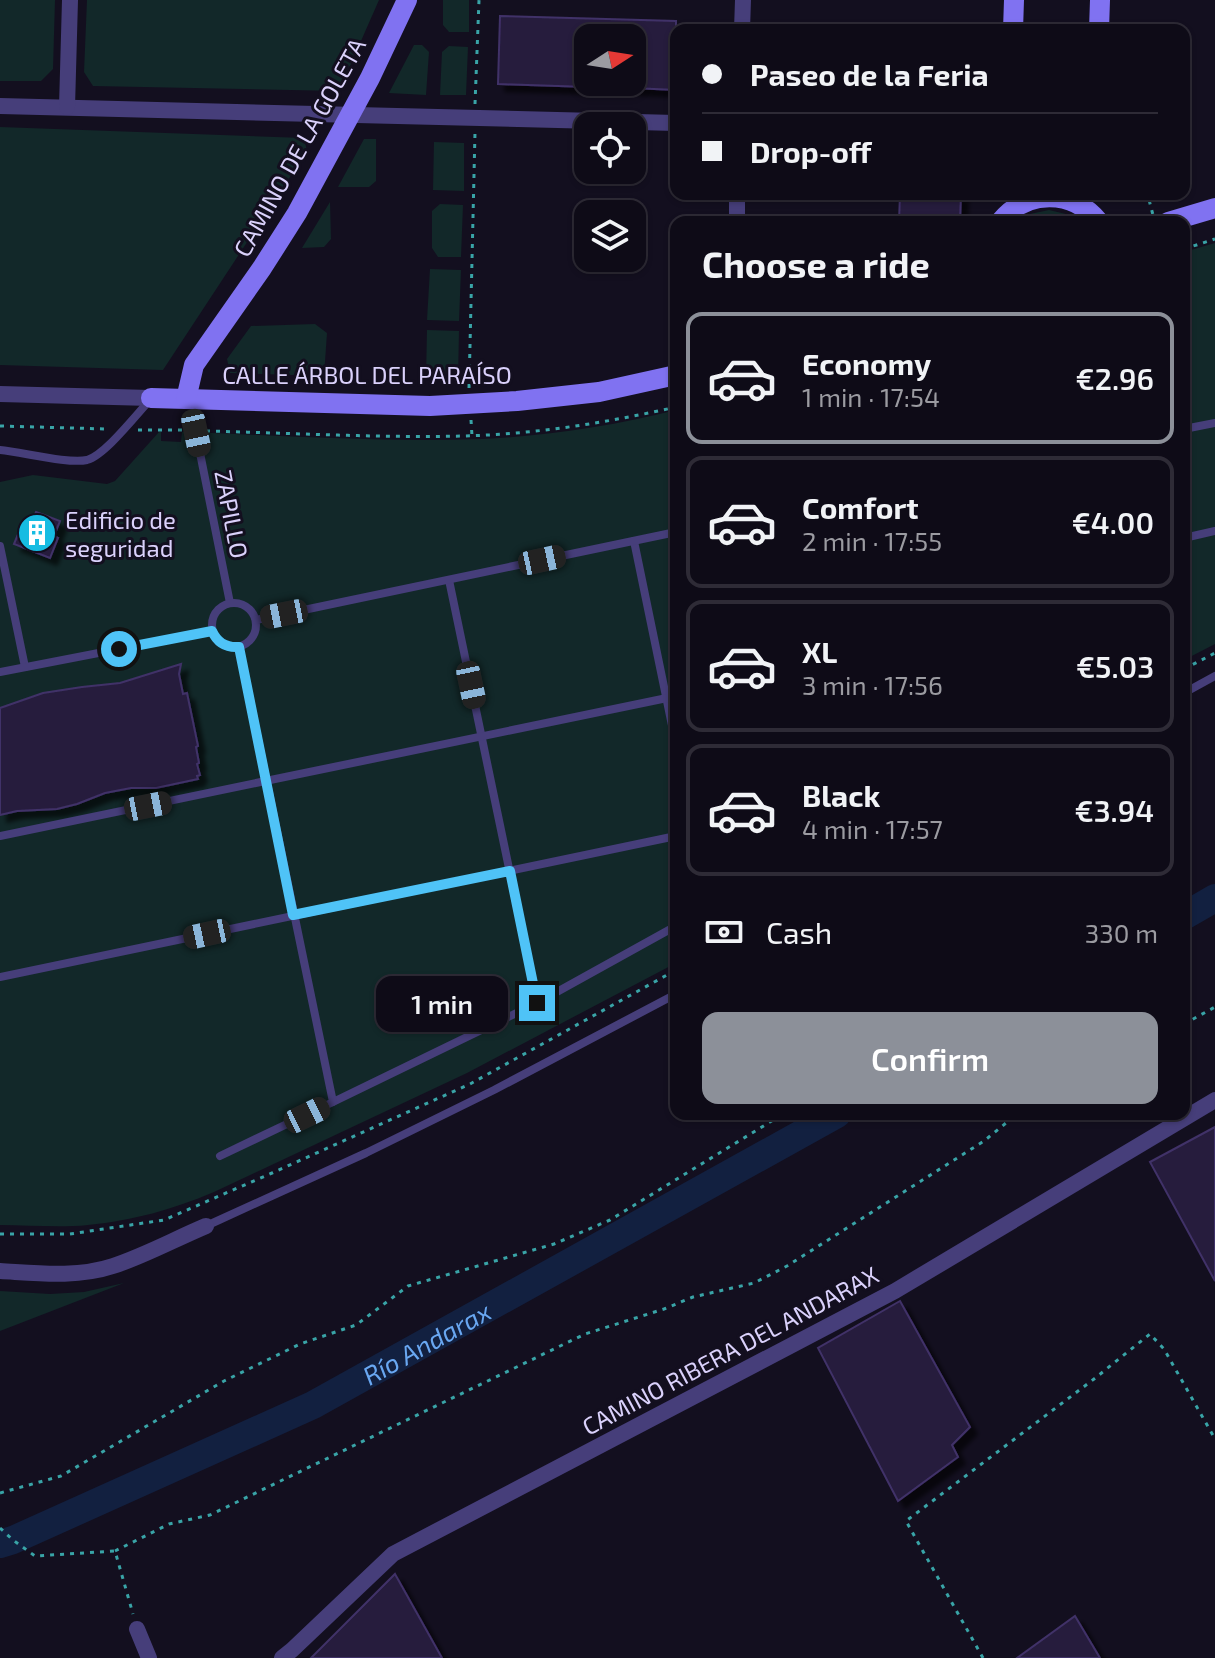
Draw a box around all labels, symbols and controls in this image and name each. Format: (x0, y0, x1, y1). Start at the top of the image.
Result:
north arrow (574, 24, 646, 96)
map controls (574, 24, 646, 272)
street label: CAMINO DE LA GOLETA (227, 33, 371, 261)
text: Paseo de la Feria (750, 56, 989, 92)
button: locate (574, 112, 646, 184)
text: Drop-off (750, 133, 872, 169)
button: layers (574, 200, 646, 272)
text: Choose a ride (702, 242, 930, 285)
icon: car (706, 342, 778, 414)
text: Economy (802, 345, 931, 381)
street label: CALLE ÁRBOL DEL PARAÍSO (222, 360, 512, 389)
text: €2.96 (1076, 360, 1154, 396)
text: 1 min · 17:54 (802, 381, 940, 412)
car (179, 407, 213, 459)
street label: ZAPILLO (209, 467, 255, 561)
icon: car (706, 486, 778, 558)
text: Comfort (802, 489, 919, 525)
text: €4.00 (1072, 504, 1154, 540)
place label: Edificio de seguridad (65, 505, 176, 562)
building icon: Edificio de seguridad (16, 512, 58, 554)
text: 2 min · 17:55 (802, 525, 942, 556)
car (516, 543, 568, 577)
car (258, 598, 310, 630)
icon: car (706, 630, 778, 702)
route start (101, 631, 137, 667)
text: XL (802, 633, 837, 669)
text: €5.03 (1076, 648, 1154, 684)
car (454, 659, 488, 711)
text: 3 min · 17:56 (802, 669, 943, 700)
icon: car (706, 774, 778, 846)
text: Black (802, 777, 880, 813)
car (122, 790, 174, 822)
text: €3.94 (1075, 792, 1154, 828)
text: 4 min · 17:57 (802, 813, 943, 844)
icon: cash (702, 910, 746, 954)
text: Cash (766, 914, 832, 950)
car (181, 917, 233, 951)
text: 330 m (1085, 917, 1158, 948)
callout: 1 min (377, 975, 509, 1031)
route end (519, 985, 555, 1021)
text: 1 min (411, 988, 473, 1019)
button: Confirm (702, 1012, 1158, 1104)
car (280, 1094, 334, 1136)
street label: CAMINO RIBERA DEL ANDARAX (577, 1259, 883, 1441)
water label: Río Andarax (357, 1294, 496, 1390)

